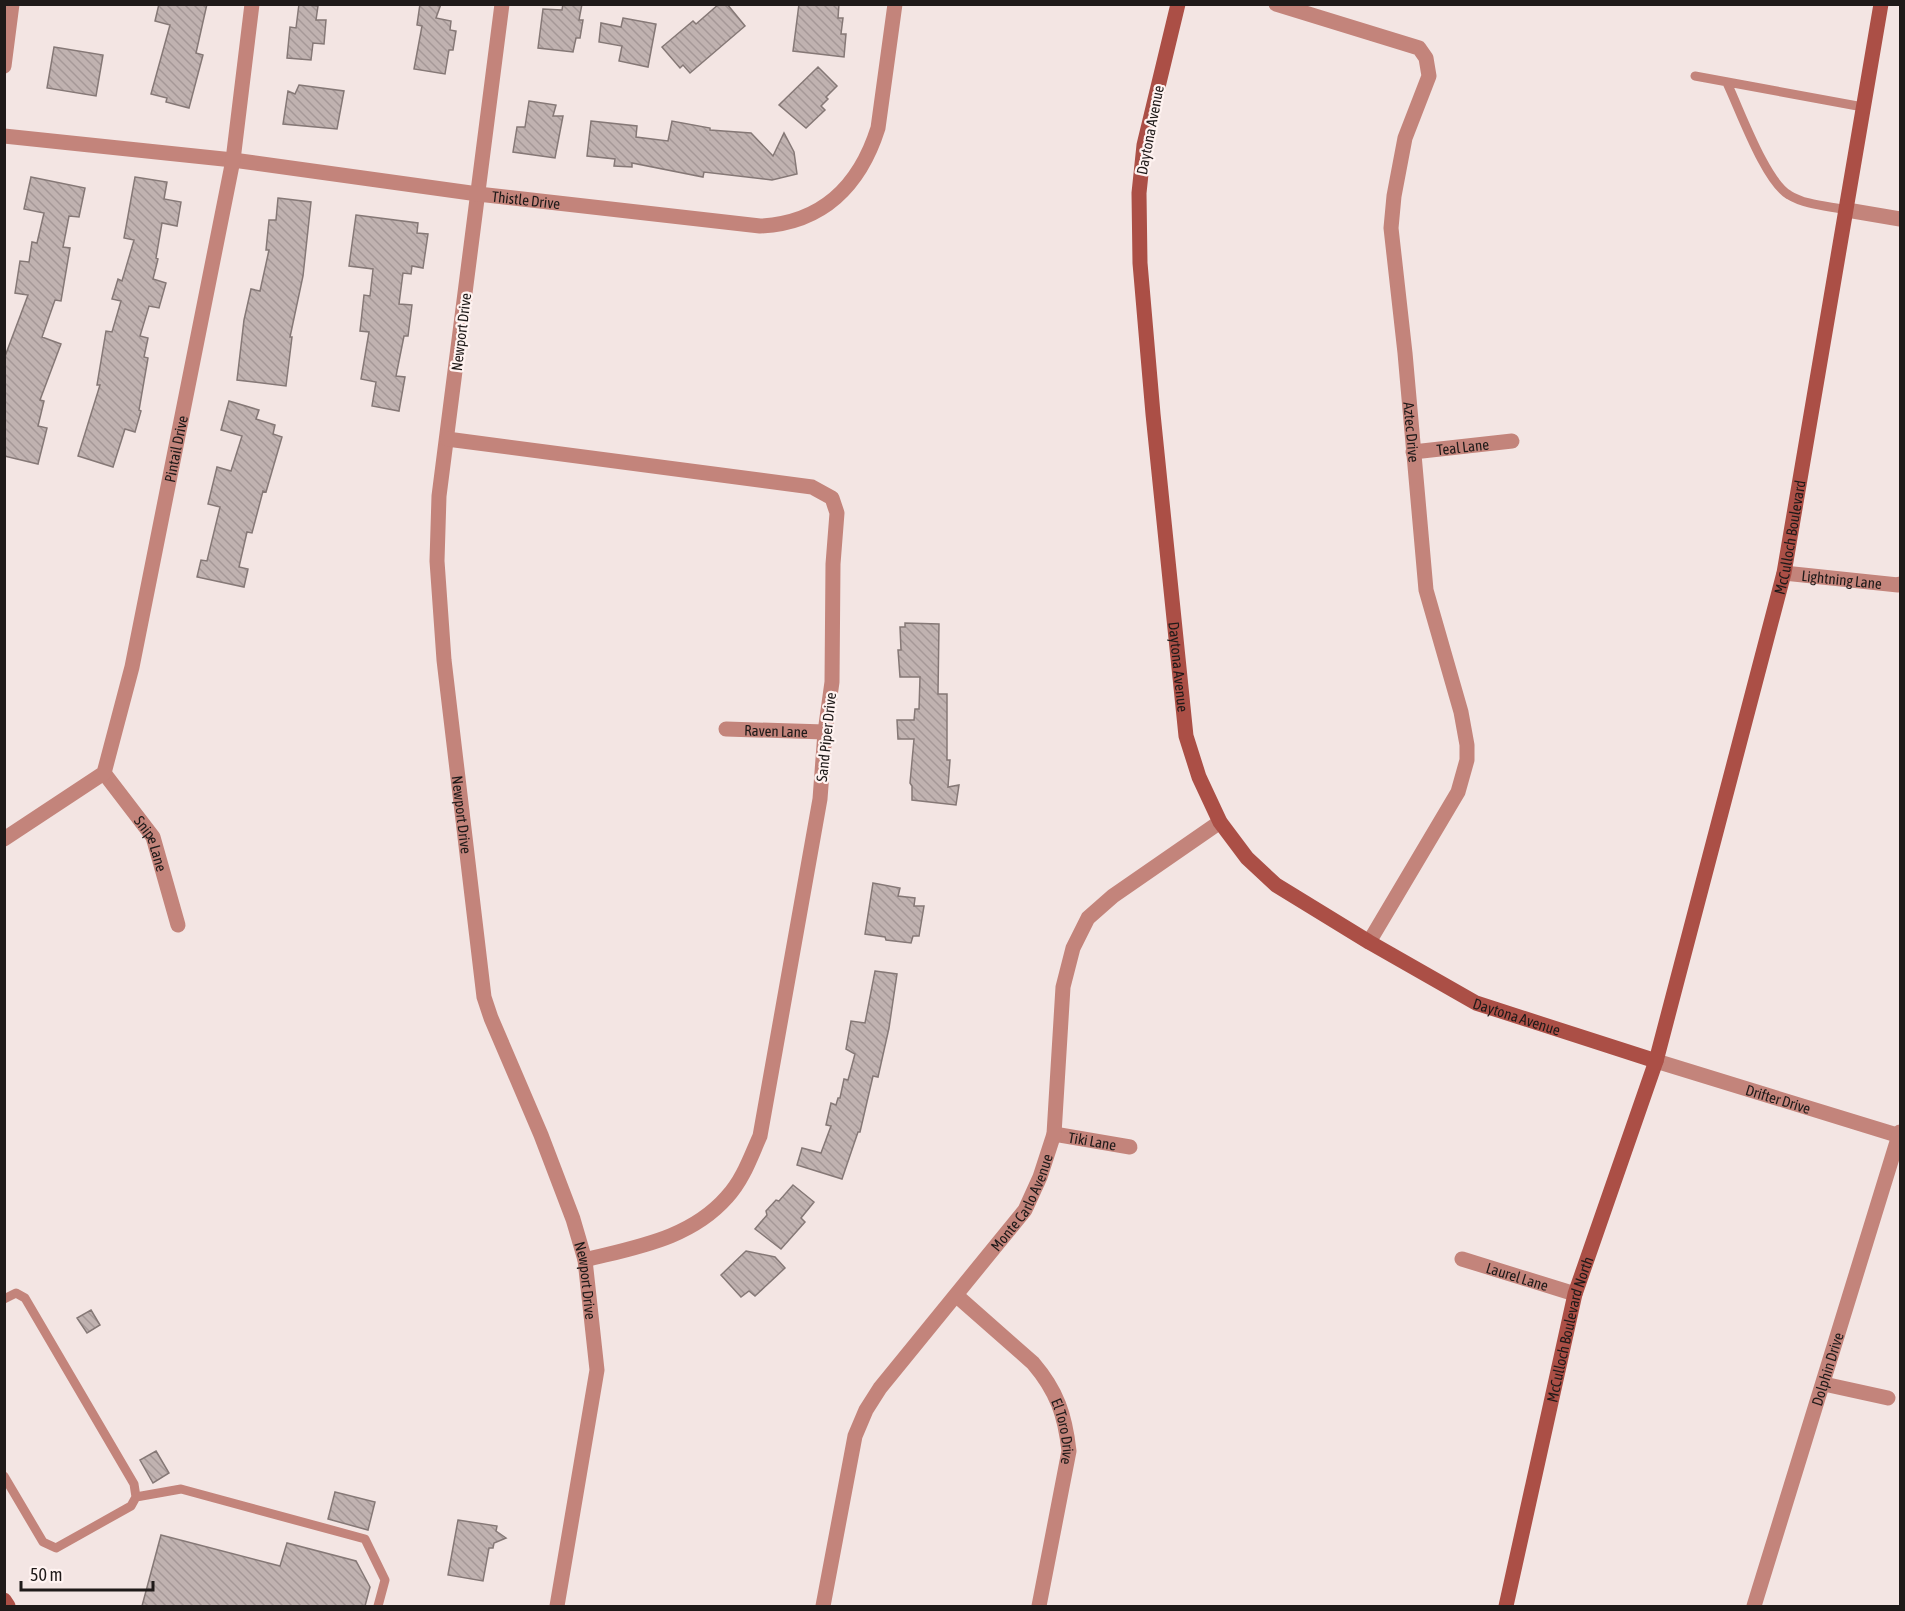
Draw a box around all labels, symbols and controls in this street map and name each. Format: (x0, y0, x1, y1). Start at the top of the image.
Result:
street label: Daytona Avenue (1133, 84, 1167, 176)
street label: Thistle Drive (491, 187, 561, 212)
street label: Newport Drive (448, 292, 474, 372)
street label: Aztec Drive (1401, 401, 1423, 463)
street label: Pintail Drive (161, 414, 190, 484)
street label: Teal Lane (1436, 435, 1490, 458)
street label: McCulloch Boulevard (1770, 479, 1808, 596)
street label: Lightning Lane (1801, 566, 1883, 592)
street label: Daytona Avenue (1166, 621, 1192, 713)
street label: Sand Piper Drive (813, 691, 839, 783)
street label: Raven Lane (744, 721, 808, 740)
street label: Newport Drive (449, 775, 475, 855)
street label: Snipe Lane (131, 812, 171, 874)
street label: Daytona Avenue (1471, 994, 1563, 1038)
street label: Drifter Drive (1744, 1081, 1813, 1117)
street label: Tiki Lane (1067, 1128, 1118, 1153)
street label: Monte Carlo Avenue (987, 1151, 1056, 1254)
street label: Newport Drive (572, 1239, 600, 1320)
street label: McCulloch Boulevard North (1543, 1254, 1596, 1404)
street label: Laurel Lane (1484, 1259, 1551, 1294)
street label: Dolphin Drive (1808, 1330, 1846, 1408)
street label: El Toro Drive (1048, 1395, 1078, 1466)
scale bar (21, 1554, 153, 1592)
text: 50 m (30, 1564, 62, 1585)

